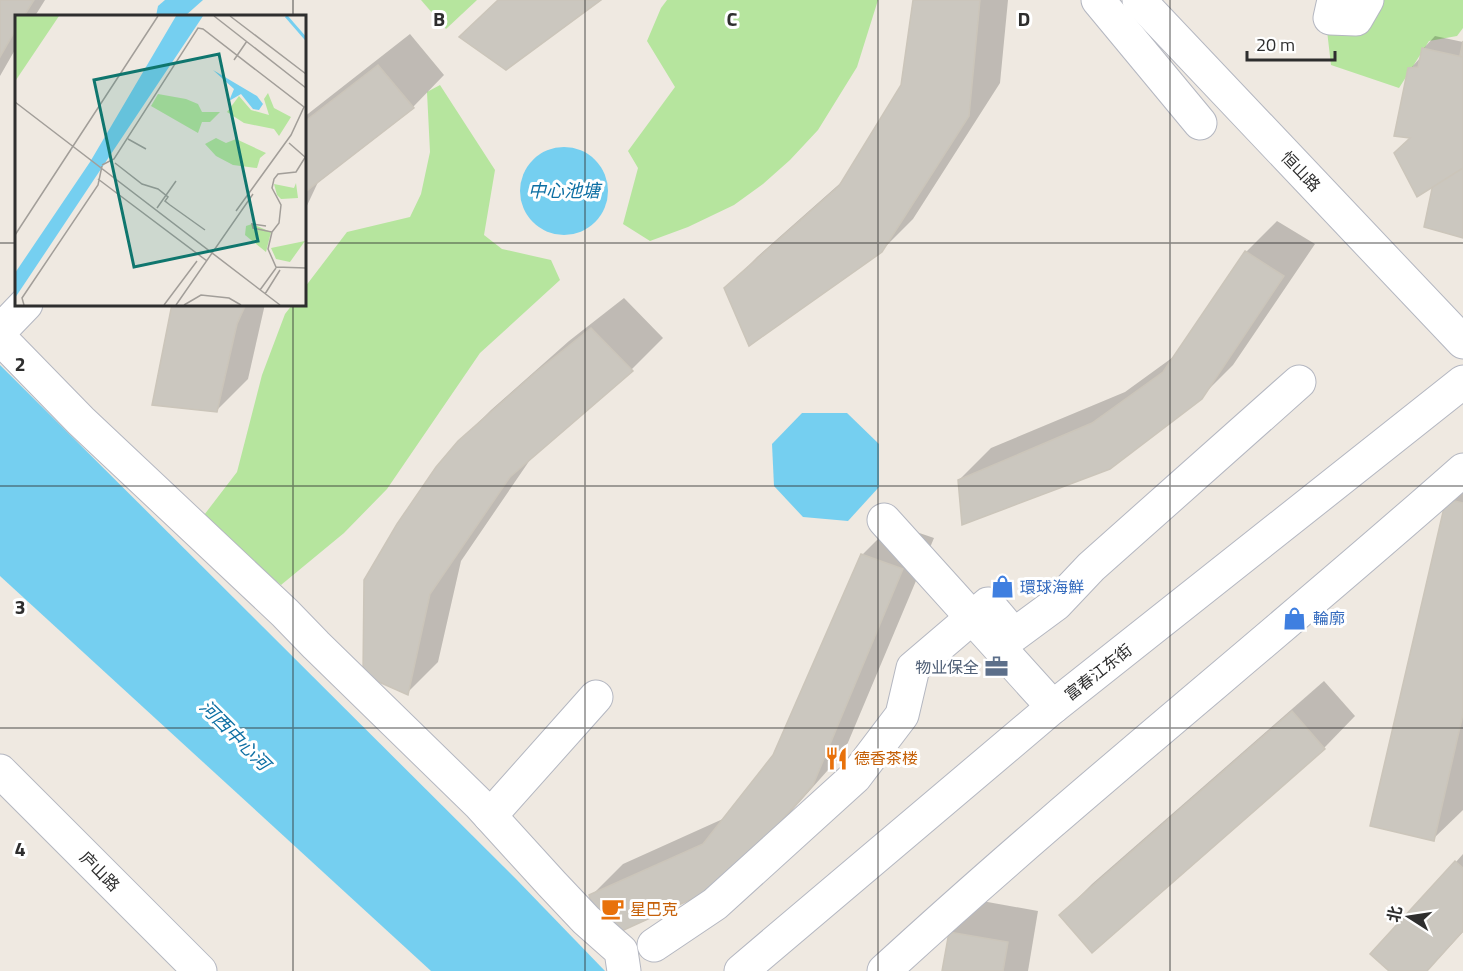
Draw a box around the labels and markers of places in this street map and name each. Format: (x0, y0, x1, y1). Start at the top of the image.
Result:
shop icon: 環球海鮮 (989, 574, 1015, 600)
place label: 環球海鮮 (1020, 575, 1084, 599)
shop icon: 輪廓 (1282, 605, 1308, 631)
place label: 輪廓 (1313, 606, 1345, 630)
office icon: 物业保全 (984, 654, 1010, 680)
place label: 物业保全 (915, 655, 979, 679)
restaurant icon: 德香茶楼 (823, 745, 849, 771)
place label: 德香茶楼 (854, 746, 918, 770)
cafe icon: 星巴克 (599, 896, 625, 922)
place label: 星巴克 (630, 897, 678, 921)

